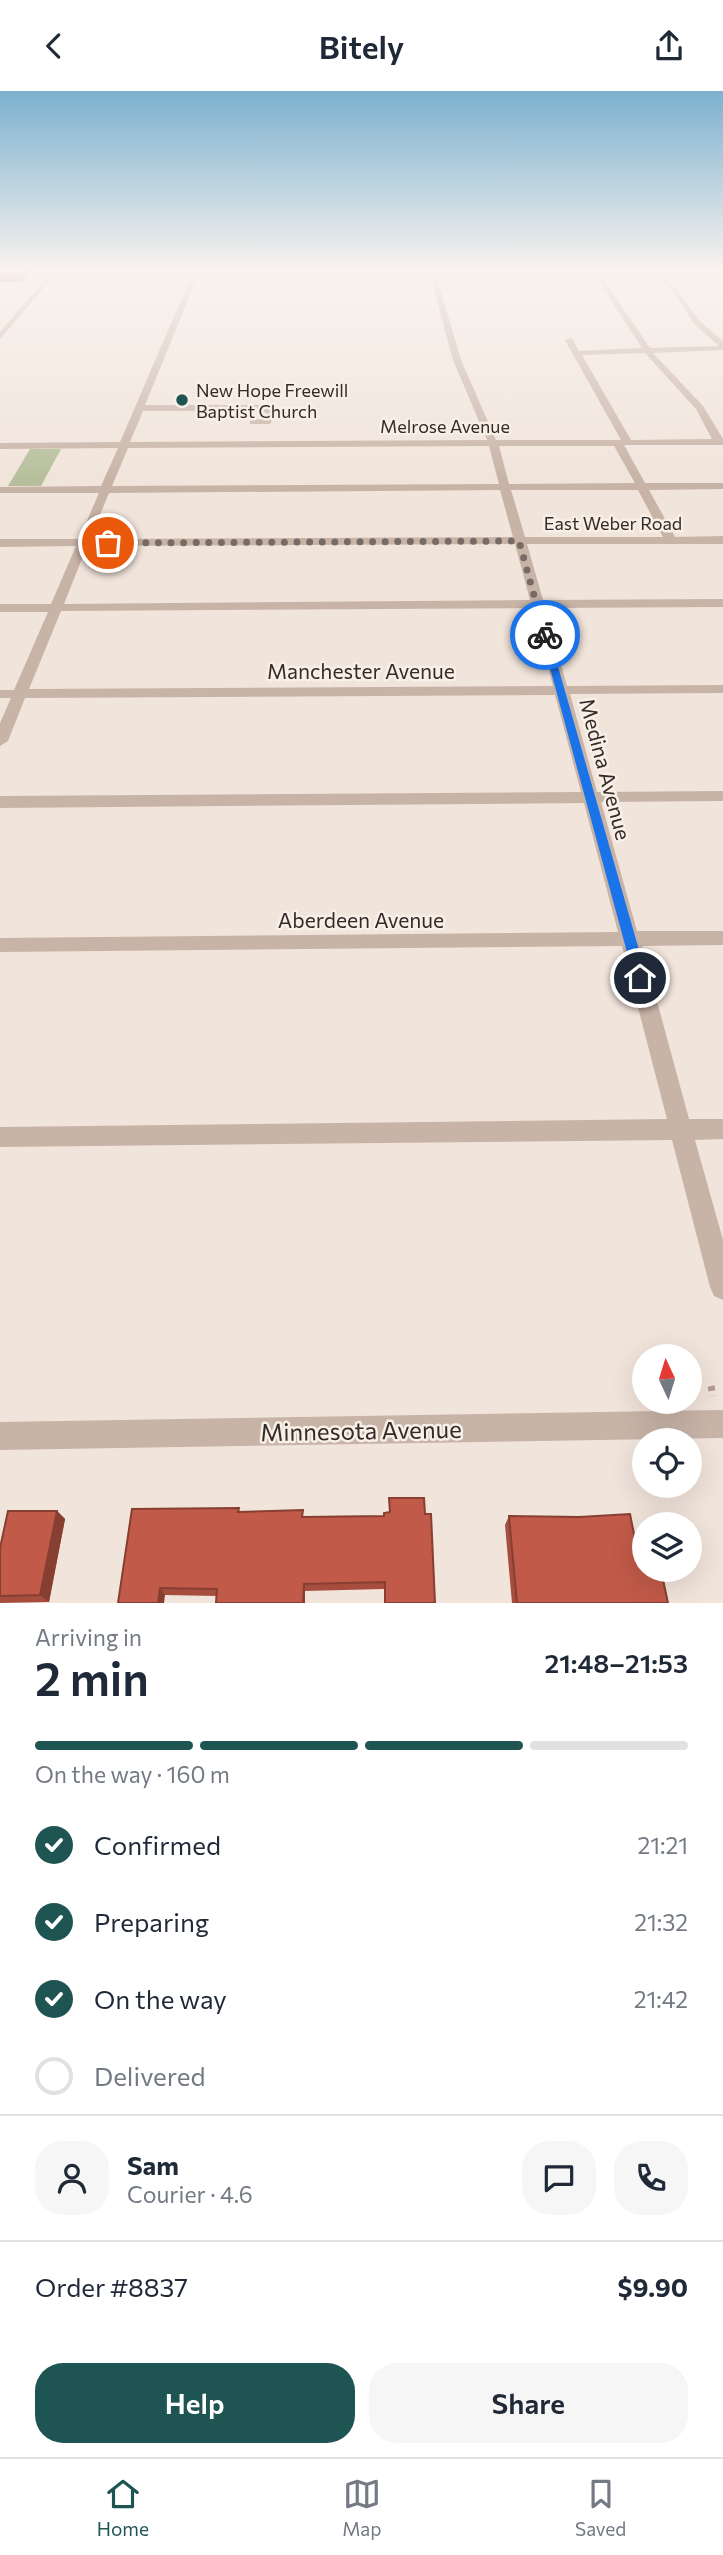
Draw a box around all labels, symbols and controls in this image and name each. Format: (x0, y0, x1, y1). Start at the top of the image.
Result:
text: Bitely (319, 26, 404, 66)
icon: back (35, 27, 73, 65)
icon: share (650, 27, 688, 65)
place label: New Hope Freewill Baptist Church (196, 379, 348, 422)
marker: New Hope Freewill Baptist Church (174, 392, 190, 408)
street label: Melrose Avenue (380, 415, 510, 437)
street label: East Weber Road (544, 512, 682, 534)
pin (78, 513, 138, 573)
icon: bag (89, 524, 127, 562)
courier (510, 600, 580, 670)
icon: bike (526, 616, 564, 654)
street label: Manchester Avenue (267, 658, 455, 683)
street label: Medina Avenue (575, 695, 637, 843)
street label: Aberdeen Avenue (278, 907, 444, 932)
pin (610, 948, 670, 1008)
icon: home (621, 959, 659, 997)
north arrow (632, 1344, 702, 1414)
map controls (632, 1344, 702, 1582)
street label: Minnesota Avenue (260, 1414, 462, 1446)
button: locate (632, 1428, 702, 1498)
button: layers (632, 1512, 702, 1582)
text: Arriving in (35, 1623, 142, 1651)
text: 21:48–21:53 (545, 1647, 688, 1678)
text: 2 min (35, 1649, 149, 1705)
text: On the way · 160 m (35, 1760, 230, 1788)
icon: check (35, 1826, 73, 1864)
text: Confirmed (94, 1829, 221, 1860)
text: 21:21 (637, 1831, 688, 1859)
icon: check (35, 1903, 73, 1941)
text: Preparing (94, 1906, 209, 1937)
text: 21:32 (634, 1908, 688, 1936)
icon: check (35, 1980, 73, 2018)
text: On the way (94, 1983, 227, 2014)
text: 21:42 (634, 1985, 688, 2013)
text: Delivered (94, 2060, 205, 2091)
button: person (35, 2141, 109, 2215)
button: chat (522, 2141, 596, 2215)
button: phone (614, 2141, 688, 2215)
text: Sam (127, 2149, 179, 2180)
text: Courier · 4.6 (127, 2180, 253, 2208)
text: Order #8837 (35, 2271, 188, 2302)
text: $9.90 (618, 2271, 688, 2302)
button: Help (35, 2363, 355, 2443)
button: Share (369, 2363, 688, 2443)
tab: Home (97, 2475, 149, 2540)
tab: Map (342, 2475, 382, 2540)
tab: Saved (575, 2475, 626, 2540)

